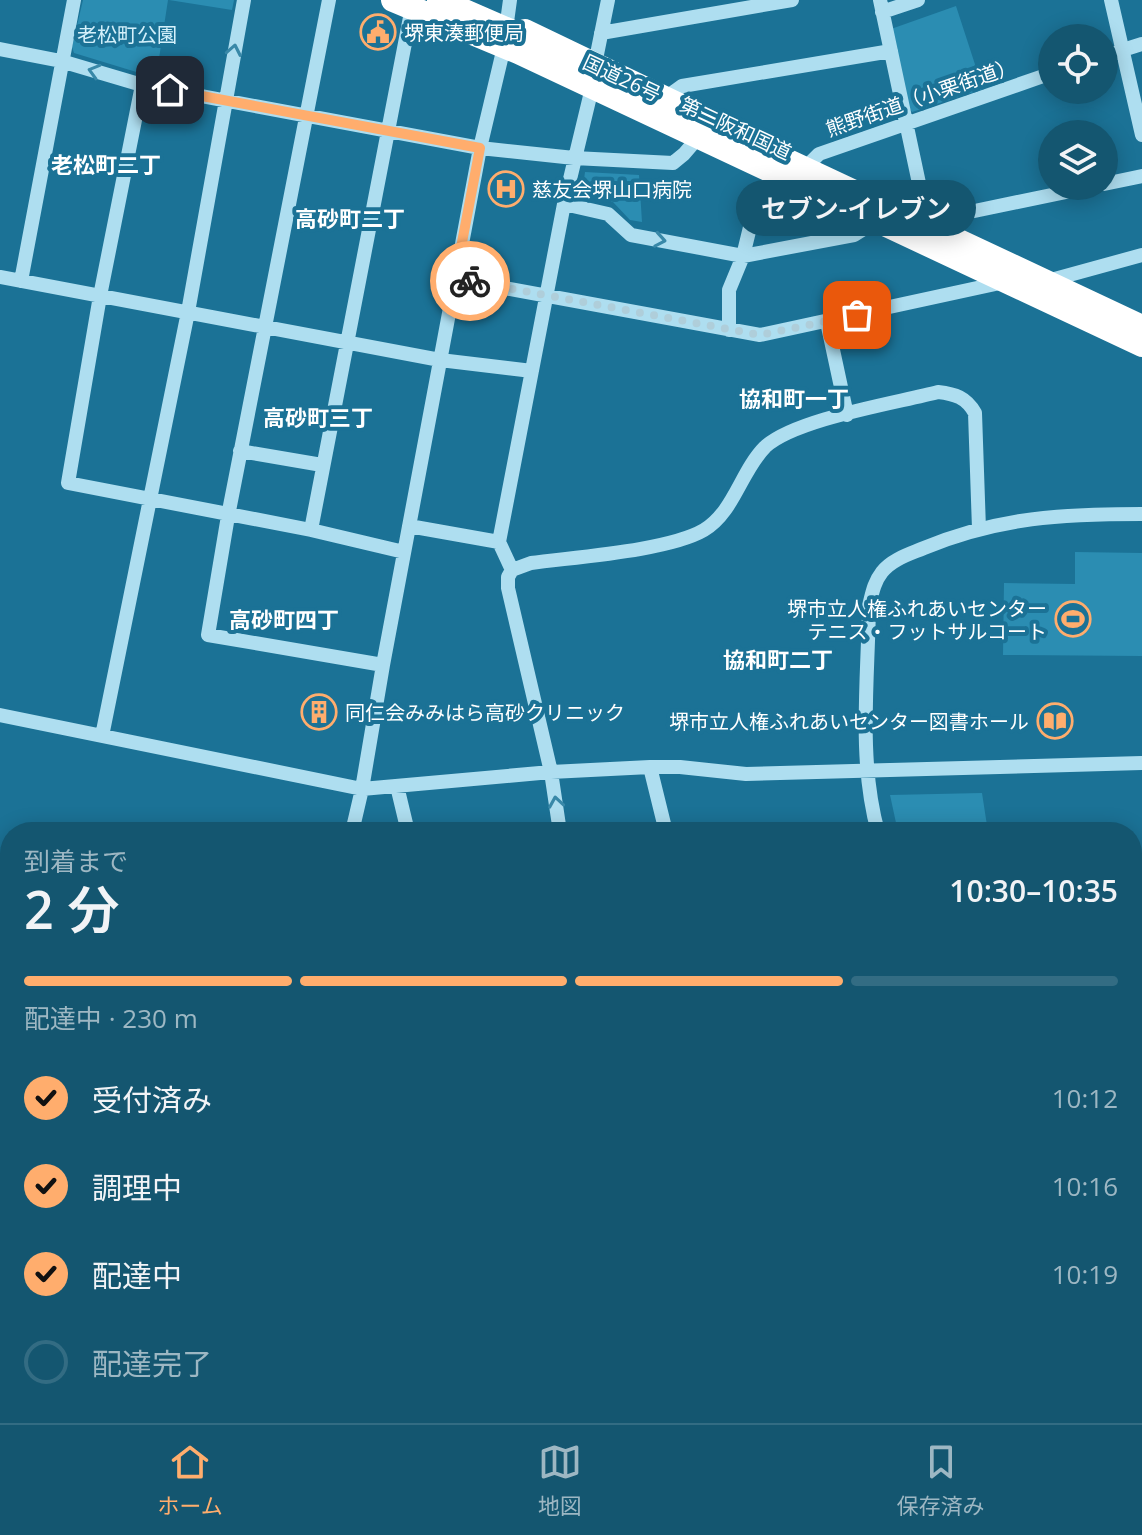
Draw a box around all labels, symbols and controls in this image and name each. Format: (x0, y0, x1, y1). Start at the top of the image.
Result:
public building icon: 堺東湊郵便局 (359, 13, 397, 51)
place label: 堺東湊郵便局 (404, 19, 524, 46)
park label: 老松町公園 (77, 21, 177, 48)
map controls (1038, 24, 1118, 200)
button: locate (1038, 24, 1118, 104)
one-way arrow (225, 44, 242, 58)
street label: 国道26号 (579, 48, 665, 108)
street label: 熊野街道（小栗街道） (822, 52, 1020, 142)
pin (136, 56, 204, 124)
one-way arrow (88, 64, 101, 80)
icon: home (148, 68, 192, 112)
street label: 第二阪和国道 (676, 90, 796, 166)
button: layers (1038, 120, 1118, 200)
district label: 老松町二丁 (51, 149, 161, 179)
hospital icon: 慈友会堺山口病院 (487, 170, 525, 208)
place label: 慈友会堺山口病院 (532, 176, 692, 203)
callout: セブン-イレブン (737, 179, 977, 235)
text: セブン-イレブン (761, 190, 951, 226)
district label: 高砂町二丁 (295, 203, 405, 233)
one-way arrow (653, 231, 667, 248)
courier (430, 241, 510, 321)
icon: bike (448, 259, 492, 303)
pin (823, 281, 891, 349)
icon: bag (835, 293, 879, 337)
district label: 協和町一丁 (739, 383, 849, 413)
district label: 高砂町三丁 (263, 402, 373, 432)
place label: 堺市立人権ふれあいセンター テニス・フットサルコート (787, 595, 1047, 645)
sports icon: 堺市立人権ふれあいセンター テニス・フットサルコート (1054, 600, 1092, 638)
district label: 高砂町四丁 (229, 604, 339, 634)
district label: 協和町二丁 (723, 644, 833, 674)
building icon: 同仁会みみはら高砂クリニック (300, 693, 338, 731)
place label: 同仁会みみはら高砂クリニック (345, 699, 625, 726)
library icon: 堺市立人権ふれあいセンター図書ホール (1036, 702, 1074, 740)
place label: 堺市立人権ふれあいセンター図書ホール (669, 708, 1029, 735)
one-way arrow (548, 795, 565, 809)
text: 到着まで (24, 843, 128, 879)
text: 10:30–10:35 (949, 870, 1118, 911)
text: 2 分 (24, 873, 119, 944)
text: 配達中 · 230 m (24, 1000, 198, 1036)
icon: check (24, 1076, 68, 1120)
text: 受付済み (92, 1079, 212, 1120)
text: 10:12 (1052, 1080, 1118, 1116)
icon: check (24, 1164, 68, 1208)
text: 調理中 (92, 1167, 182, 1208)
text: 10:16 (1052, 1168, 1118, 1204)
icon: check (24, 1252, 68, 1296)
text: 配達中 (92, 1255, 182, 1296)
text: 10:19 (1052, 1256, 1118, 1292)
text: 配達完了 (92, 1343, 212, 1384)
tab: ホーム (157, 1440, 223, 1520)
tab: 地図 (538, 1440, 582, 1520)
tab: 保存済み (897, 1440, 985, 1520)

